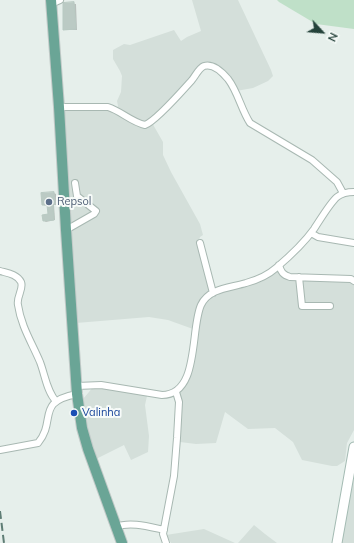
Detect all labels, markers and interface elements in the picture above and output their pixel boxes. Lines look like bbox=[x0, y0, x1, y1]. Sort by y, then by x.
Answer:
north arrow bbox=[302, 12, 342, 52]
text: N bbox=[325, 30, 341, 44]
place label: Repsol bbox=[57, 195, 91, 209]
marker: Repsol bbox=[44, 197, 54, 207]
place label: Valinha bbox=[82, 406, 120, 420]
marker: Valinha bbox=[69, 408, 79, 418]

